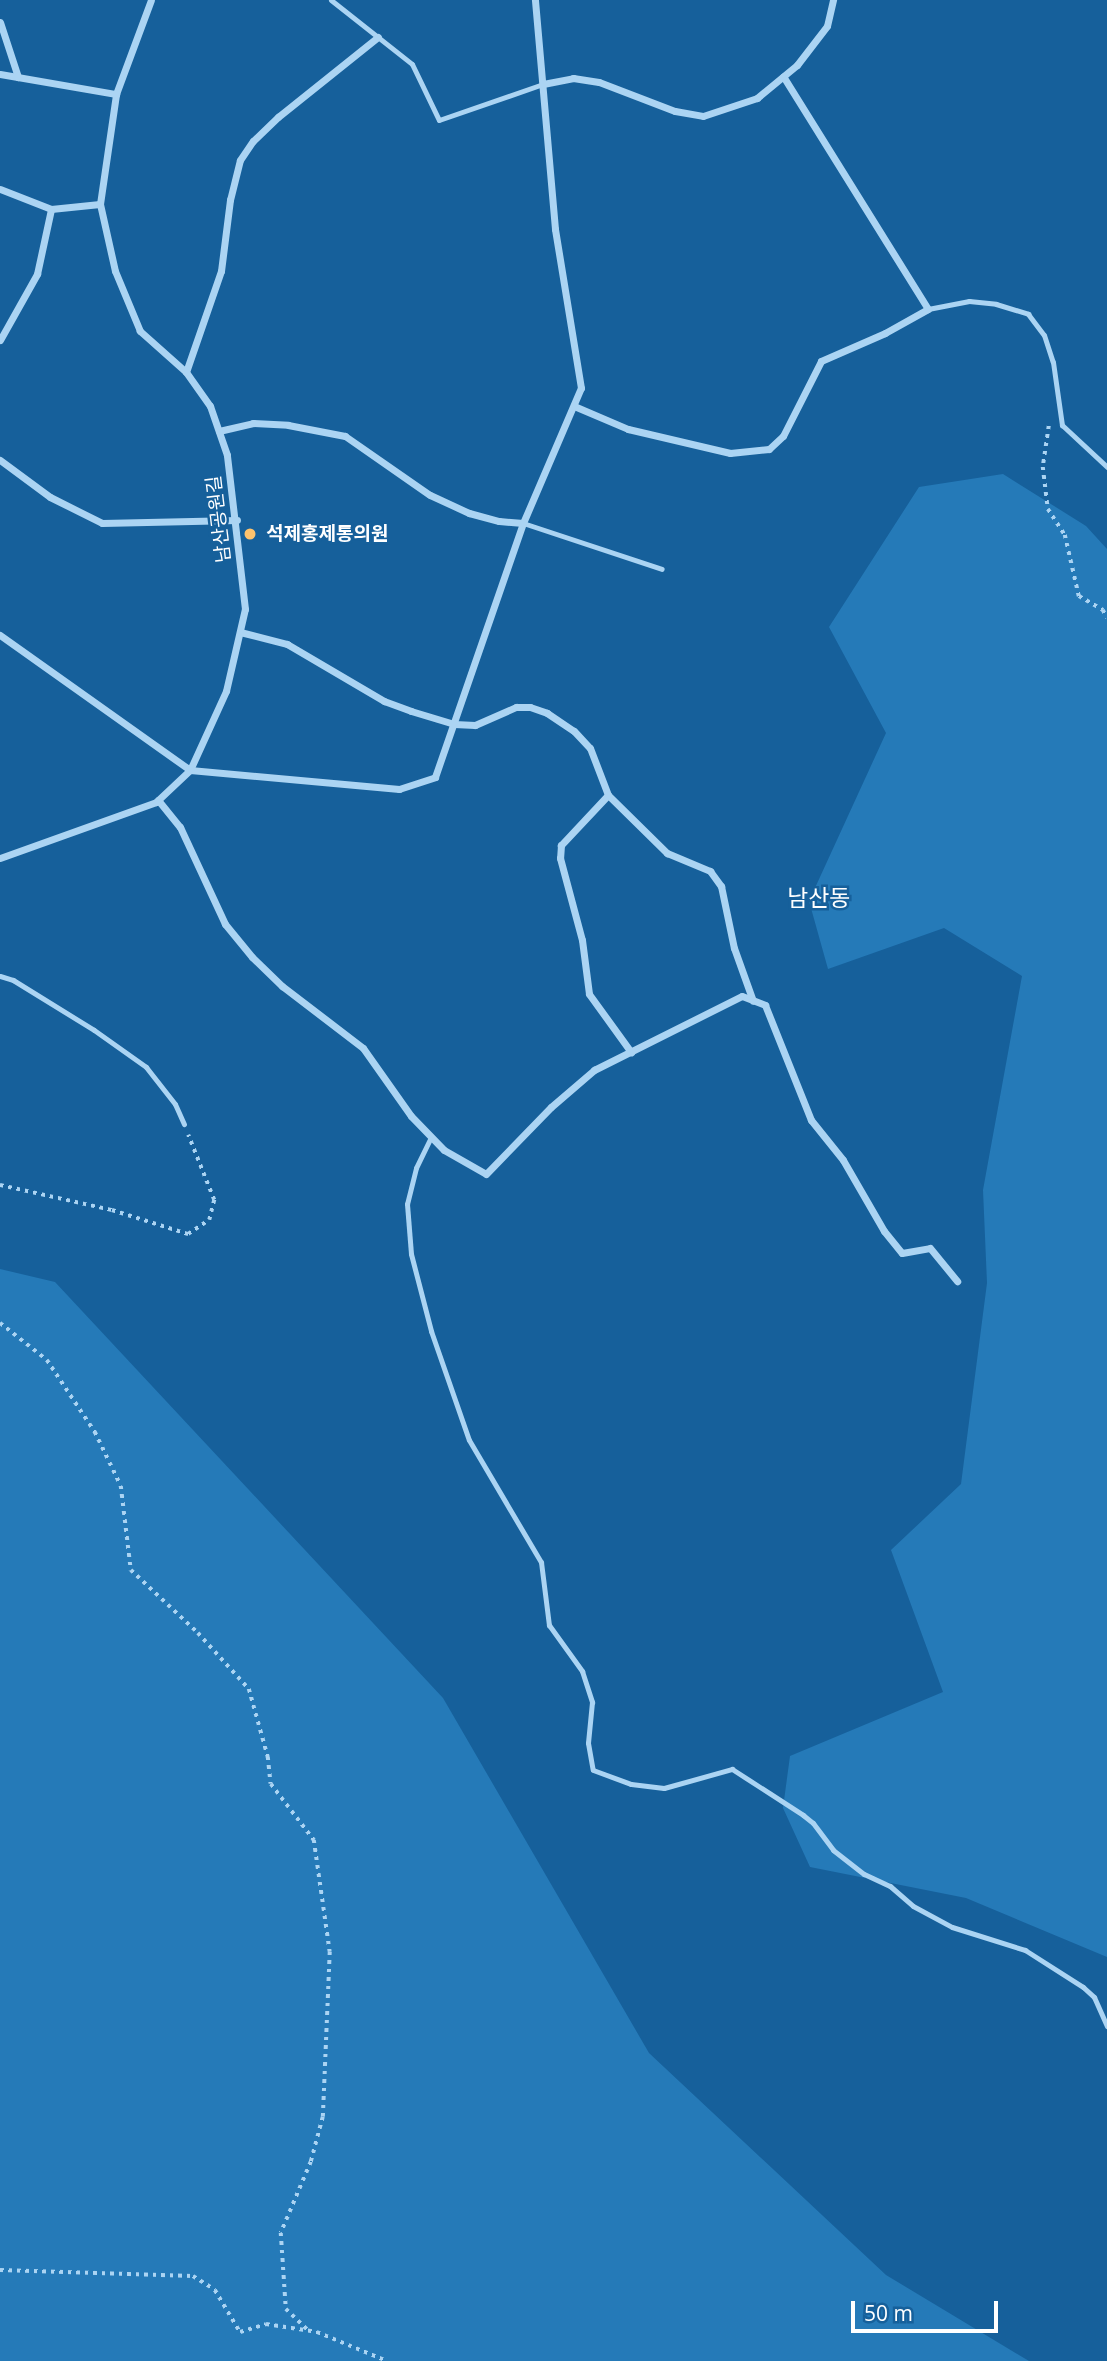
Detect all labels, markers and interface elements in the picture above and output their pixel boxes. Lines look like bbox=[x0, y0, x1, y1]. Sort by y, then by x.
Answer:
street label: 남산공원길 bbox=[202, 474, 236, 564]
place label: 석제홍제통의원 bbox=[266, 523, 388, 545]
marker: 석제홍제통의원 bbox=[240, 524, 260, 544]
district label: 남산동 bbox=[787, 883, 851, 911]
scale bar bbox=[855, 2288, 1002, 2332]
text: 50 m bbox=[864, 2299, 913, 2327]

